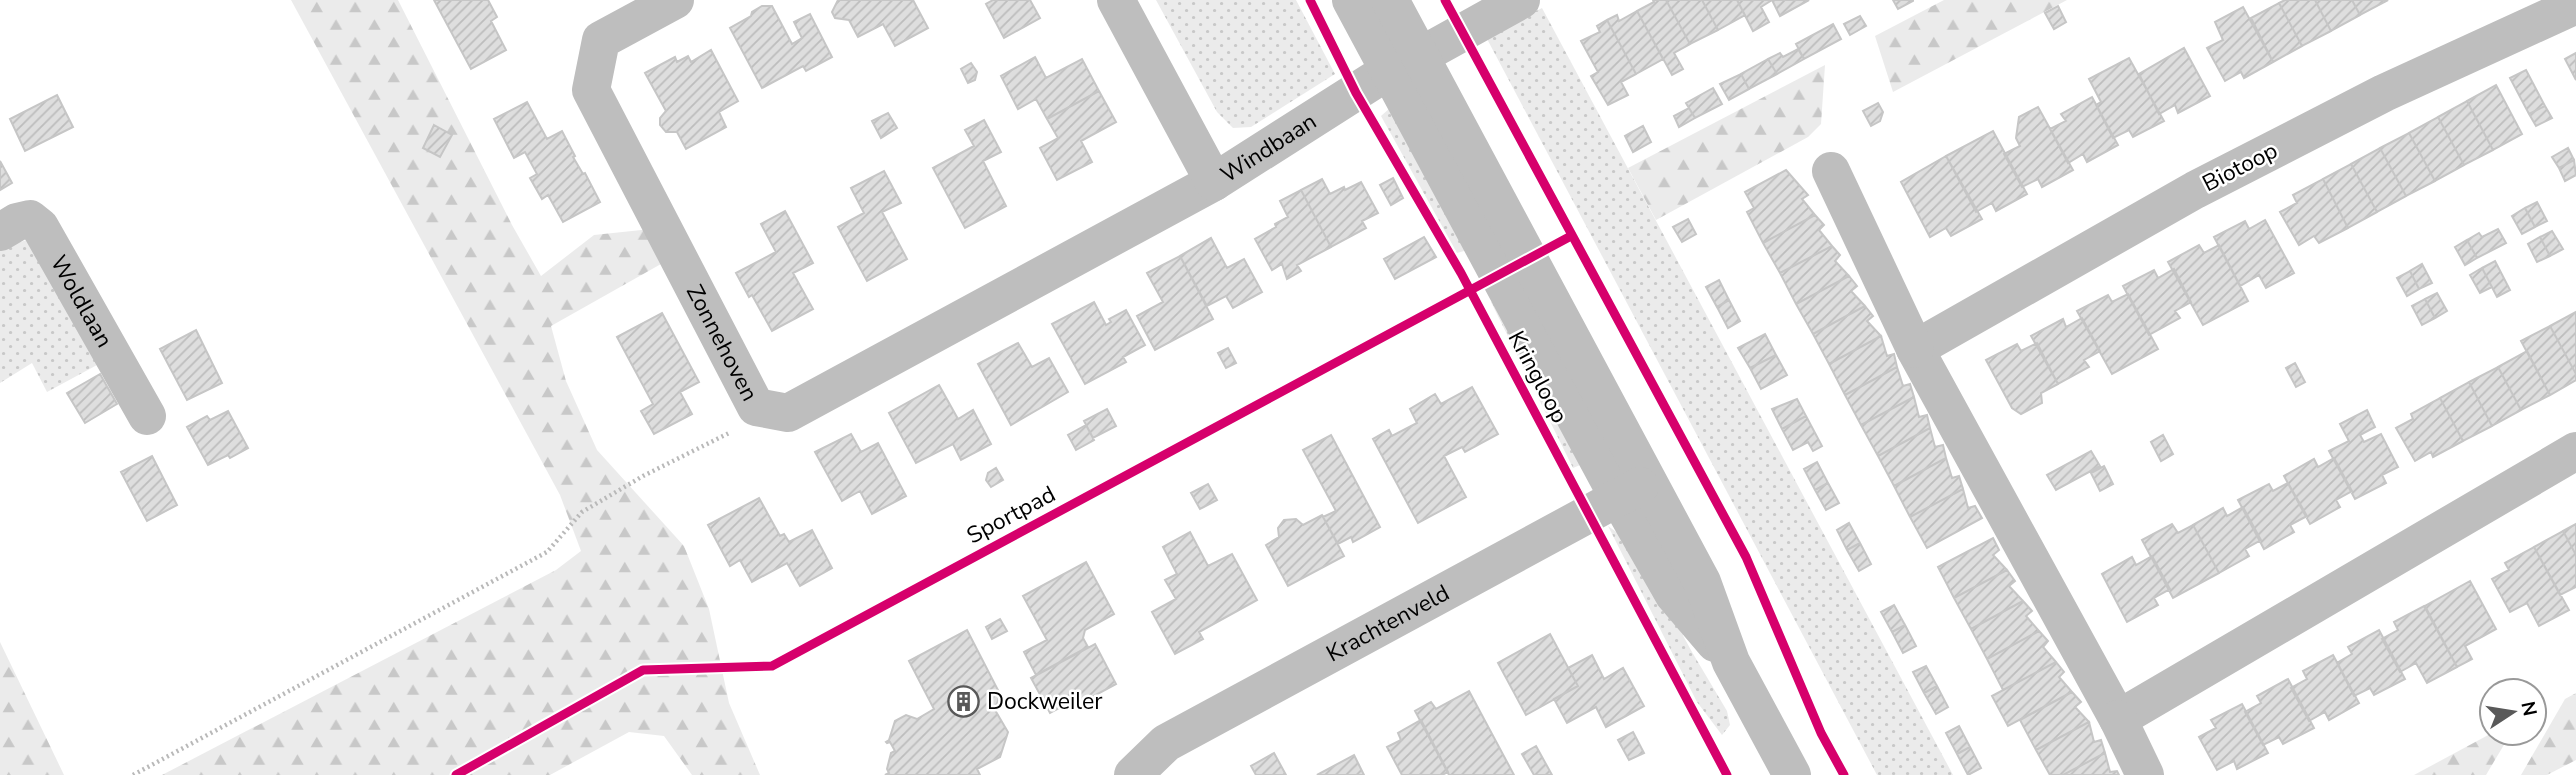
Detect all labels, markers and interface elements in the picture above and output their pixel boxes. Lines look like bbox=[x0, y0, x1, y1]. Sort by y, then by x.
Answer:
street label: Windbaan bbox=[1214, 105, 1322, 190]
street label: Biotoop bbox=[2197, 135, 2283, 199]
street label: Woldlaan bbox=[44, 249, 120, 353]
street label: Zonnehoven bbox=[679, 279, 766, 406]
street label: Kringloop bbox=[1501, 325, 1575, 429]
street label: Sportpad bbox=[961, 479, 1061, 551]
street label: Krachtenveld bbox=[1321, 577, 1455, 669]
north arrow bbox=[2478, 677, 2548, 747]
building icon: Dockweiler bbox=[947, 684, 981, 718]
place label: Dockweiler bbox=[987, 686, 1103, 717]
text: N bbox=[2514, 699, 2543, 718]

